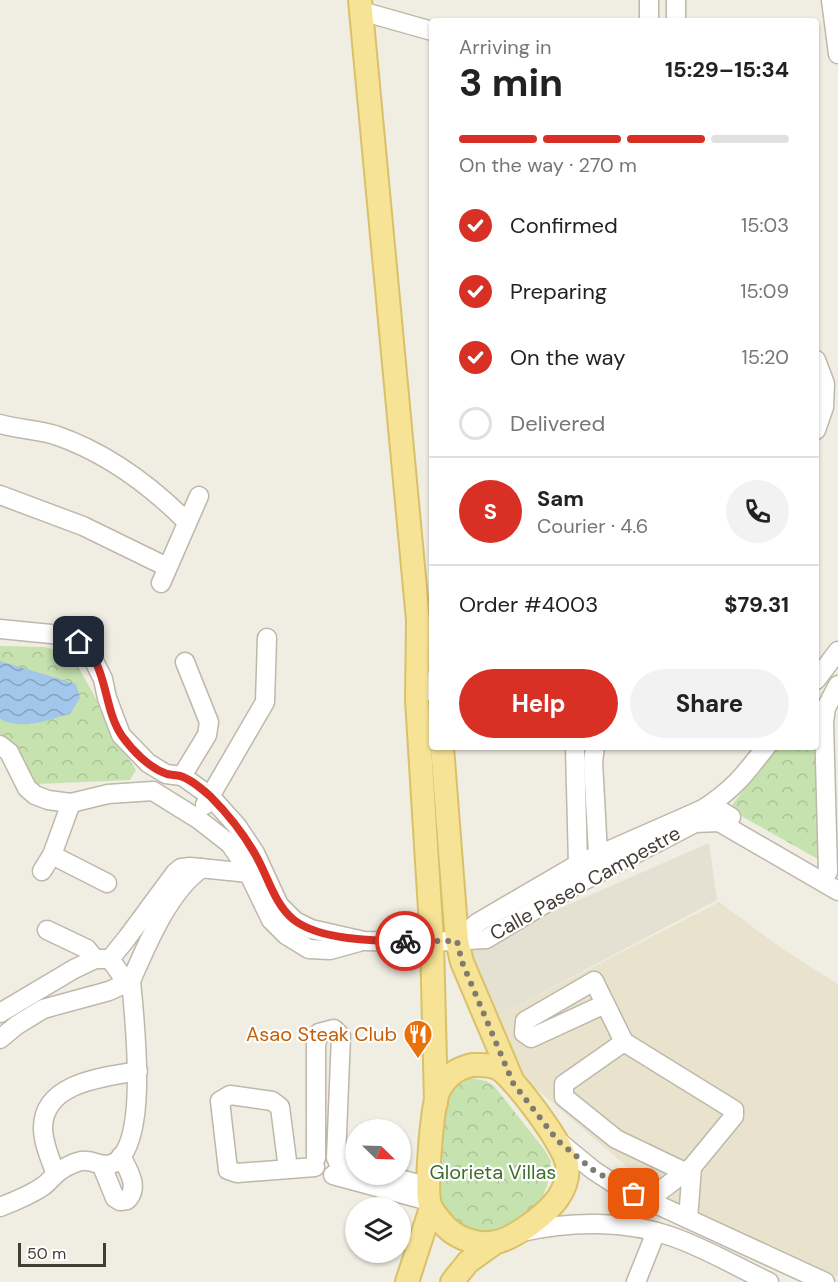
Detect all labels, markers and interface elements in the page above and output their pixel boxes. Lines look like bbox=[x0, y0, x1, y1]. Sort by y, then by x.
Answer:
text: Arriving in bbox=[459, 34, 551, 60]
text: 15:29–15:34 bbox=[665, 55, 789, 84]
text: 3 min bbox=[459, 57, 563, 108]
text: On the way · 270 m bbox=[459, 152, 637, 178]
icon: check bbox=[459, 209, 492, 242]
text: Confirmed bbox=[510, 211, 618, 240]
text: 15:03 bbox=[741, 212, 789, 238]
icon: check bbox=[459, 275, 492, 308]
text: Preparing bbox=[510, 277, 607, 306]
text: 15:09 bbox=[740, 278, 789, 304]
icon: check bbox=[459, 341, 492, 374]
text: On the way bbox=[510, 343, 625, 372]
text: 15:20 bbox=[742, 344, 789, 370]
text: Delivered bbox=[510, 409, 605, 438]
button: phone bbox=[726, 480, 789, 543]
text: Sam bbox=[537, 484, 584, 513]
text: S bbox=[484, 497, 497, 526]
text: Courier · 4.6 bbox=[537, 513, 648, 539]
text: Order #4003 bbox=[459, 590, 598, 619]
text: $79.31 bbox=[724, 590, 789, 619]
pin bbox=[53, 616, 104, 667]
icon: home bbox=[62, 625, 95, 658]
button: Help bbox=[459, 669, 618, 738]
button: Share bbox=[630, 669, 789, 738]
street label: Calle Paseo Campestre bbox=[485, 820, 685, 946]
courier bbox=[375, 911, 435, 971]
icon: bike bbox=[389, 925, 422, 958]
restaurant icon: Asao Steak Club bbox=[402, 1018, 434, 1060]
place label: Asao Steak Club bbox=[246, 1021, 397, 1047]
north arrow bbox=[345, 1119, 411, 1185]
map controls bbox=[345, 1119, 411, 1263]
park label: Glorieta Villas bbox=[430, 1159, 556, 1185]
pin bbox=[608, 1168, 659, 1219]
icon: bag bbox=[617, 1177, 650, 1210]
button: layers bbox=[345, 1197, 411, 1263]
scale bar bbox=[18, 1240, 106, 1268]
text: 50 m bbox=[27, 1243, 66, 1264]

